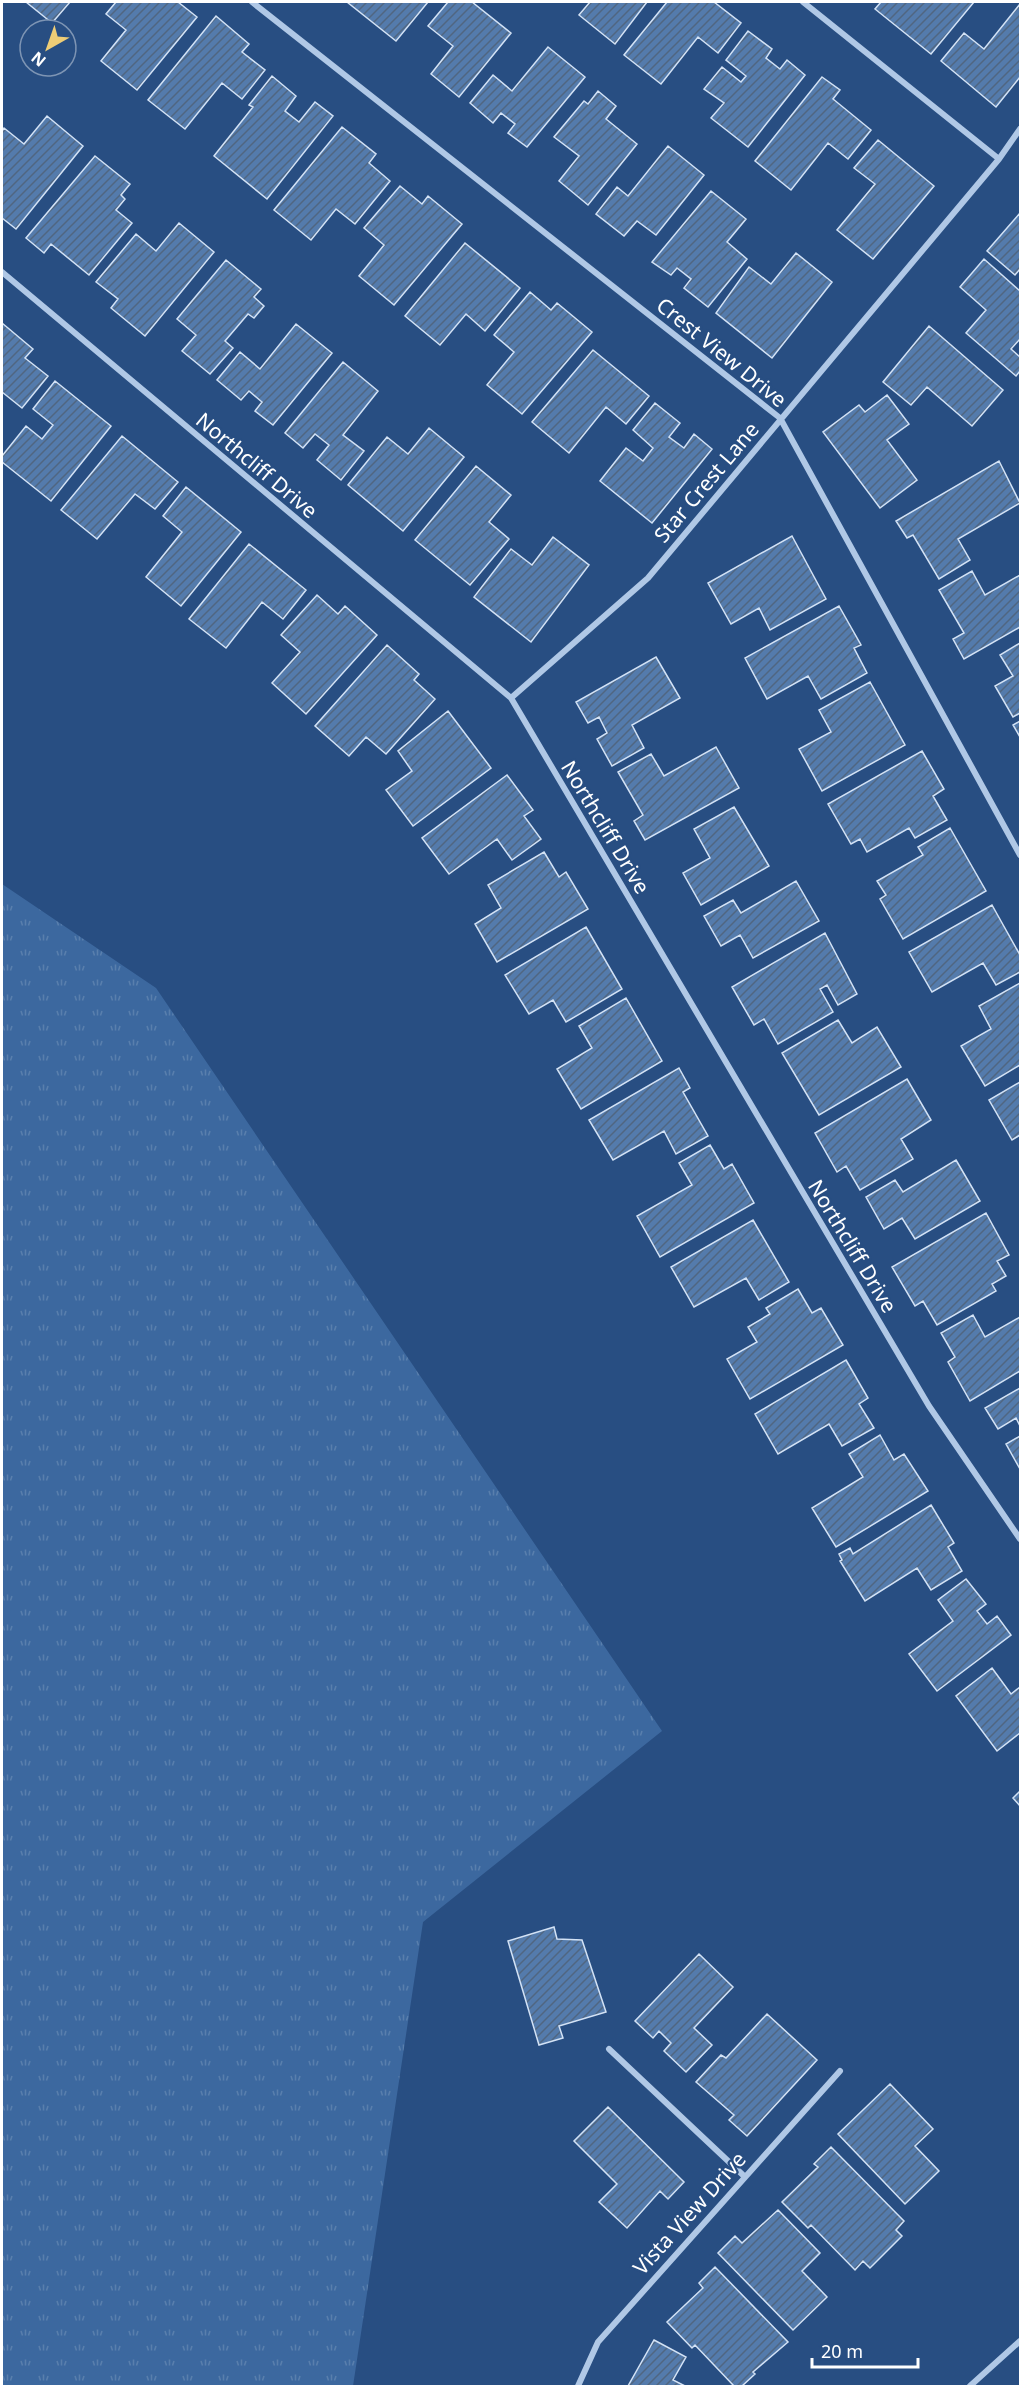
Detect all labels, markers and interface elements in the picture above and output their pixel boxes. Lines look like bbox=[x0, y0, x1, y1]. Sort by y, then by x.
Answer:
north arrow bbox=[18, 18, 78, 78]
text: N bbox=[26, 47, 50, 72]
street label: Crest View Drive bbox=[651, 291, 793, 413]
street label: Northcliff Drive bbox=[190, 406, 324, 524]
street label: Star Crest Lane bbox=[647, 416, 765, 548]
street label: Northcliff Drive bbox=[555, 755, 657, 899]
street label: Northcliff Drive bbox=[802, 1174, 904, 1318]
street label: Vista View Drive bbox=[626, 2146, 752, 2280]
scale bar bbox=[812, 2331, 918, 2369]
text: 20 m bbox=[821, 2339, 863, 2363]

